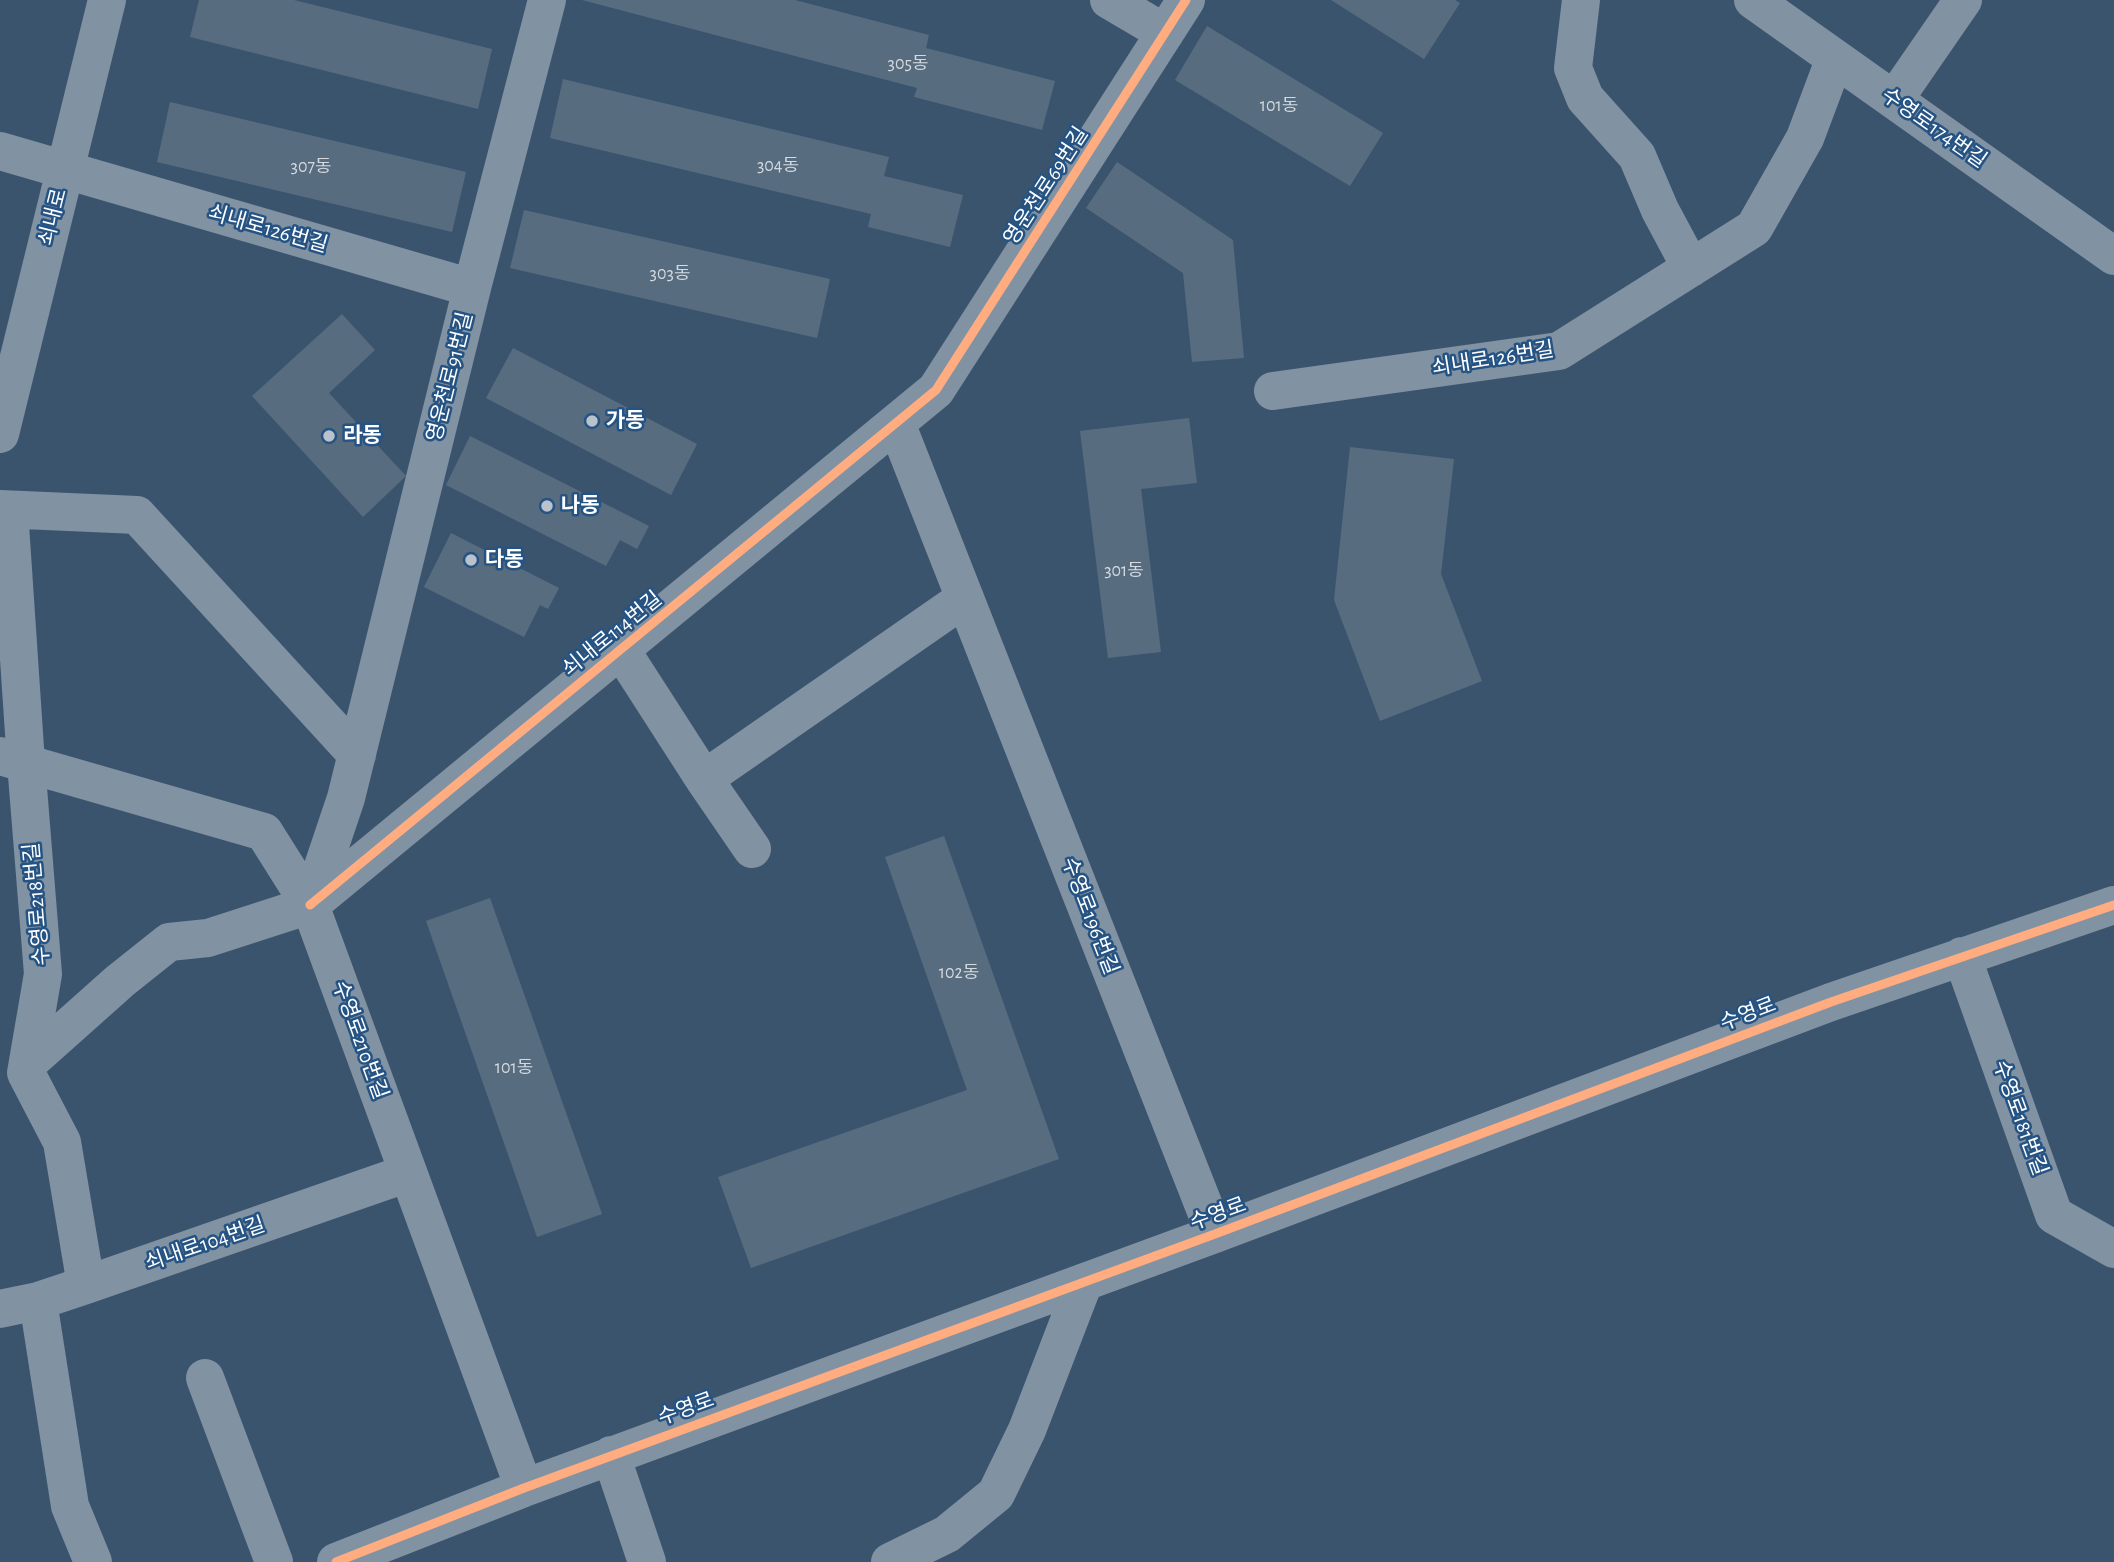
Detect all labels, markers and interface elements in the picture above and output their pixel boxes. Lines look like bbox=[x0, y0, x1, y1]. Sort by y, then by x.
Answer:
house number: 305동 bbox=[887, 53, 929, 75]
street label: 수영로174번길 bbox=[1877, 82, 1991, 174]
house number: 101동 bbox=[1260, 95, 1298, 117]
street label: 영운천로69번길 bbox=[998, 122, 1094, 250]
house number: 304동 bbox=[757, 155, 799, 177]
house number: 307동 bbox=[291, 156, 331, 178]
street label: 쇠내로 bbox=[34, 186, 72, 248]
street label: 쇠내로126번길 bbox=[205, 200, 331, 258]
house number: 303동 bbox=[650, 263, 690, 285]
street label: 영운천로91번길 bbox=[422, 309, 478, 445]
street label: 쇠내로126번길 bbox=[1430, 337, 1556, 381]
place label: 가동 bbox=[606, 408, 645, 434]
marker: 가동 bbox=[584, 413, 600, 429]
place label: 라동 bbox=[343, 423, 382, 449]
marker: 라동 bbox=[321, 428, 337, 444]
place label: 나동 bbox=[561, 493, 600, 519]
marker: 나동 bbox=[539, 498, 555, 514]
place label: 다동 bbox=[485, 547, 524, 573]
marker: 다동 bbox=[463, 552, 479, 568]
house number: 301동 bbox=[1104, 560, 1144, 582]
street label: 쇠내로114번길 bbox=[557, 586, 667, 682]
street label: 수영로218번길 bbox=[19, 841, 55, 967]
street label: 수영로196번길 bbox=[1056, 854, 1124, 978]
house number: 102동 bbox=[939, 962, 979, 984]
street label: 수영로210번길 bbox=[327, 977, 393, 1103]
street label: 수영로 bbox=[1716, 992, 1780, 1036]
house number: 101동 bbox=[495, 1057, 533, 1079]
street label: 수영로181번길 bbox=[1987, 1057, 2053, 1179]
street label: 수영로 bbox=[1186, 1192, 1250, 1236]
street label: 쇠내로104번길 bbox=[142, 1212, 268, 1276]
street label: 수영로 bbox=[654, 1387, 718, 1431]

